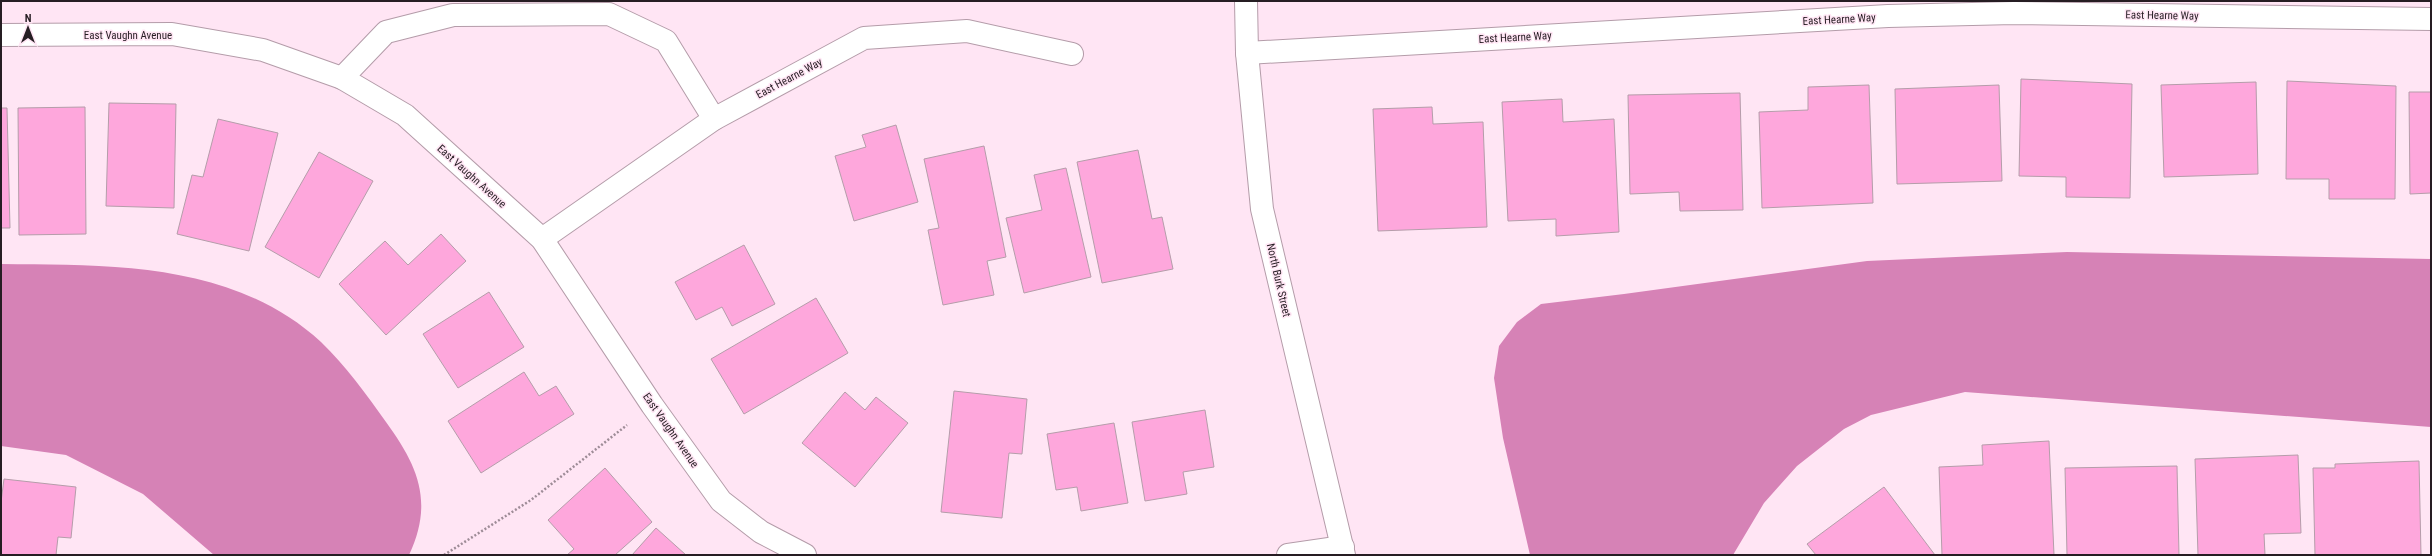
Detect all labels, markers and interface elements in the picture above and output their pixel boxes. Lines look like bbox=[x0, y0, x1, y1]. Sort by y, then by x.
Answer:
north arrow bbox=[8, 8, 48, 48]
street label: East Hearne Way bbox=[2125, 8, 2199, 23]
street label: East Hearne Way bbox=[1802, 11, 1876, 28]
text: N bbox=[25, 12, 32, 25]
street label: East Vaughn Avenue bbox=[84, 29, 172, 42]
street label: East Hearne Way bbox=[1478, 29, 1552, 46]
street label: East Hearne Way bbox=[754, 55, 825, 101]
street label: East Vaughn Avenue bbox=[435, 142, 509, 211]
street label: North Burk Street bbox=[1264, 242, 1293, 318]
street label: East Vaughn Avenue bbox=[640, 390, 701, 470]

